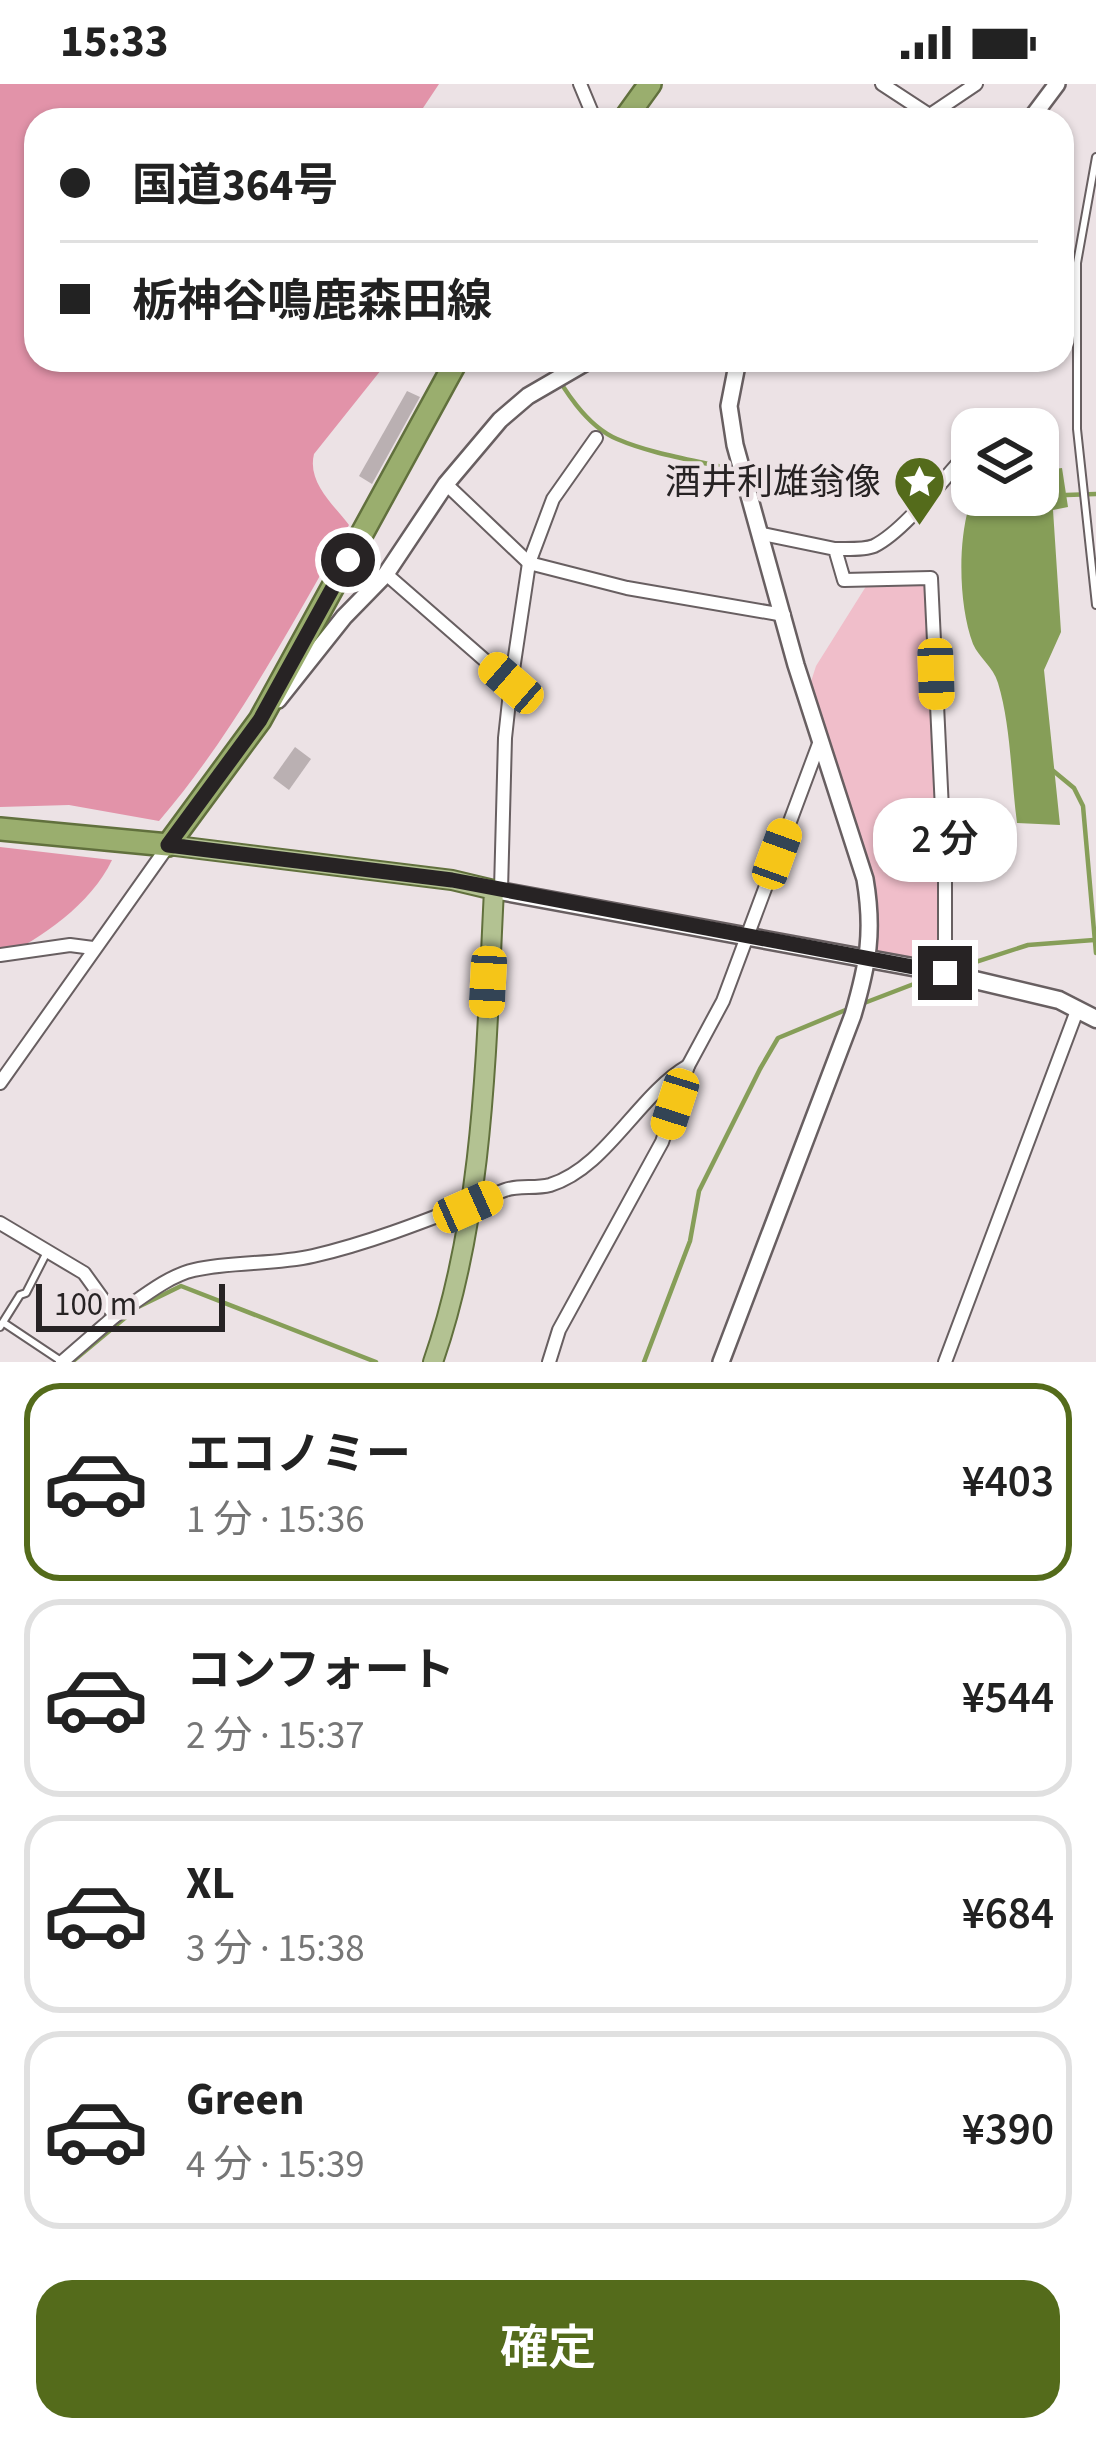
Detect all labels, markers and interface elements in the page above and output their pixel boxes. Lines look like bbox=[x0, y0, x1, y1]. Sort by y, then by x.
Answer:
text: 15:33 bbox=[60, 10, 169, 74]
text: 国道364号 bbox=[132, 154, 338, 218]
text: 栃神谷鳴鹿森田線 bbox=[132, 270, 492, 334]
map controls bbox=[951, 408, 1059, 516]
button: layers bbox=[951, 408, 1059, 516]
place icon: 酒井利雄翁像 bbox=[892, 453, 948, 527]
place label: 酒井利雄翁像 bbox=[665, 457, 881, 508]
route start bbox=[321, 533, 375, 587]
car bbox=[917, 637, 955, 711]
car bbox=[472, 646, 550, 720]
callout: 2 分 bbox=[873, 799, 1017, 883]
text: 2 分 bbox=[912, 812, 978, 868]
car bbox=[748, 814, 806, 894]
car bbox=[468, 945, 508, 1019]
route end bbox=[918, 946, 972, 1000]
car bbox=[647, 1064, 703, 1144]
car bbox=[428, 1176, 508, 1238]
scale bar bbox=[36, 1278, 225, 1331]
text: 100 m bbox=[54, 1281, 137, 1328]
text: エコノミー bbox=[186, 1423, 411, 1487]
icon: car bbox=[42, 1428, 150, 1536]
text: ¥403 bbox=[962, 1450, 1054, 1514]
text: 1 分 · 15:36 bbox=[186, 1492, 365, 1548]
text: コンフォート bbox=[186, 1639, 455, 1703]
icon: car bbox=[42, 1644, 150, 1752]
text: ¥544 bbox=[962, 1666, 1054, 1730]
text: 2 分 · 15:37 bbox=[186, 1708, 365, 1764]
text: XL bbox=[186, 1852, 235, 1916]
icon: car bbox=[42, 1860, 150, 1968]
text: ¥684 bbox=[962, 1882, 1054, 1946]
text: 3 分 · 15:38 bbox=[186, 1921, 365, 1977]
text: Green bbox=[186, 2068, 305, 2132]
icon: car bbox=[42, 2076, 150, 2184]
text: ¥390 bbox=[962, 2098, 1054, 2162]
text: 4 分 · 15:39 bbox=[186, 2137, 365, 2193]
button: 確定 bbox=[36, 2280, 1060, 2418]

